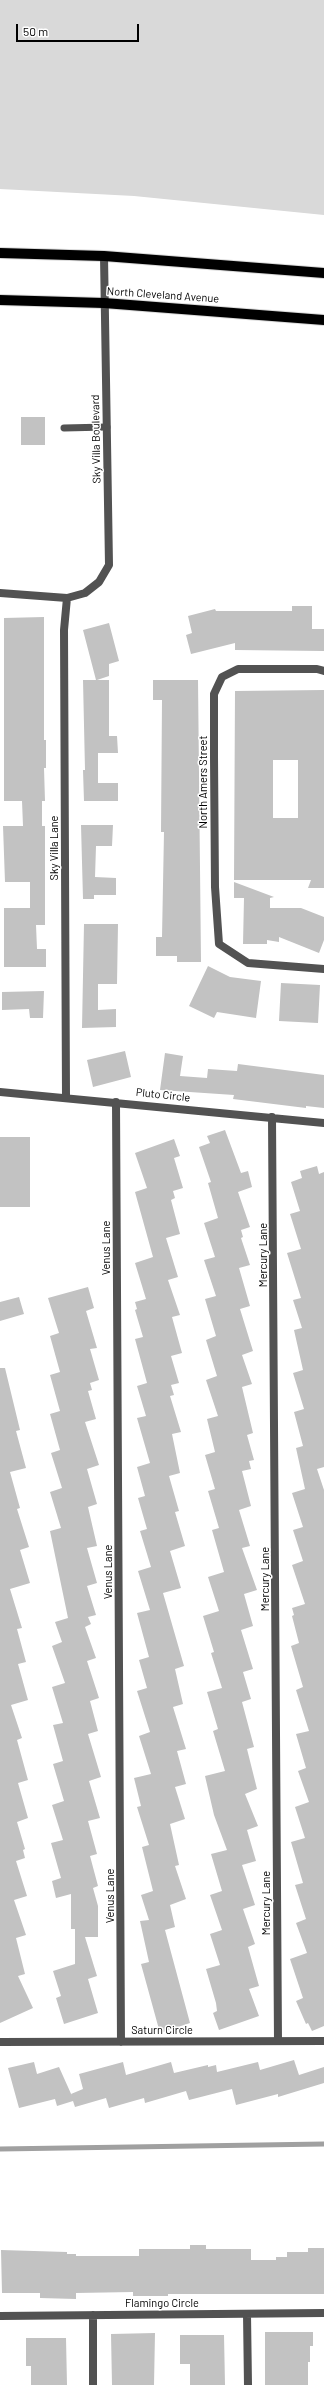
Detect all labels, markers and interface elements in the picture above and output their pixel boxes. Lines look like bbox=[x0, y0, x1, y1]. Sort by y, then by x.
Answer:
scale bar bbox=[18, 16, 141, 42]
text: 50 m bbox=[23, 24, 48, 38]
street label: North Cleveland Avenue bbox=[106, 284, 220, 306]
street label: Sky Villa Boulevard bbox=[89, 394, 103, 484]
street label: North Amers Street bbox=[196, 736, 210, 828]
street label: Sky Villa Lane bbox=[47, 816, 61, 880]
street label: Pluto Circle bbox=[135, 1086, 191, 1104]
street label: Venus Lane bbox=[99, 1221, 113, 1275]
street label: Mercury Lane bbox=[256, 1223, 270, 1287]
street label: Venus Lane bbox=[101, 1545, 115, 1599]
street label: Mercury Lane bbox=[258, 1547, 272, 1611]
street label: Venus Lane bbox=[103, 1869, 117, 1923]
street label: Mercury Lane bbox=[259, 1871, 273, 1935]
street label: Saturn Circle bbox=[131, 2023, 193, 2037]
street label: Flamingo Circle bbox=[125, 2296, 199, 2310]

